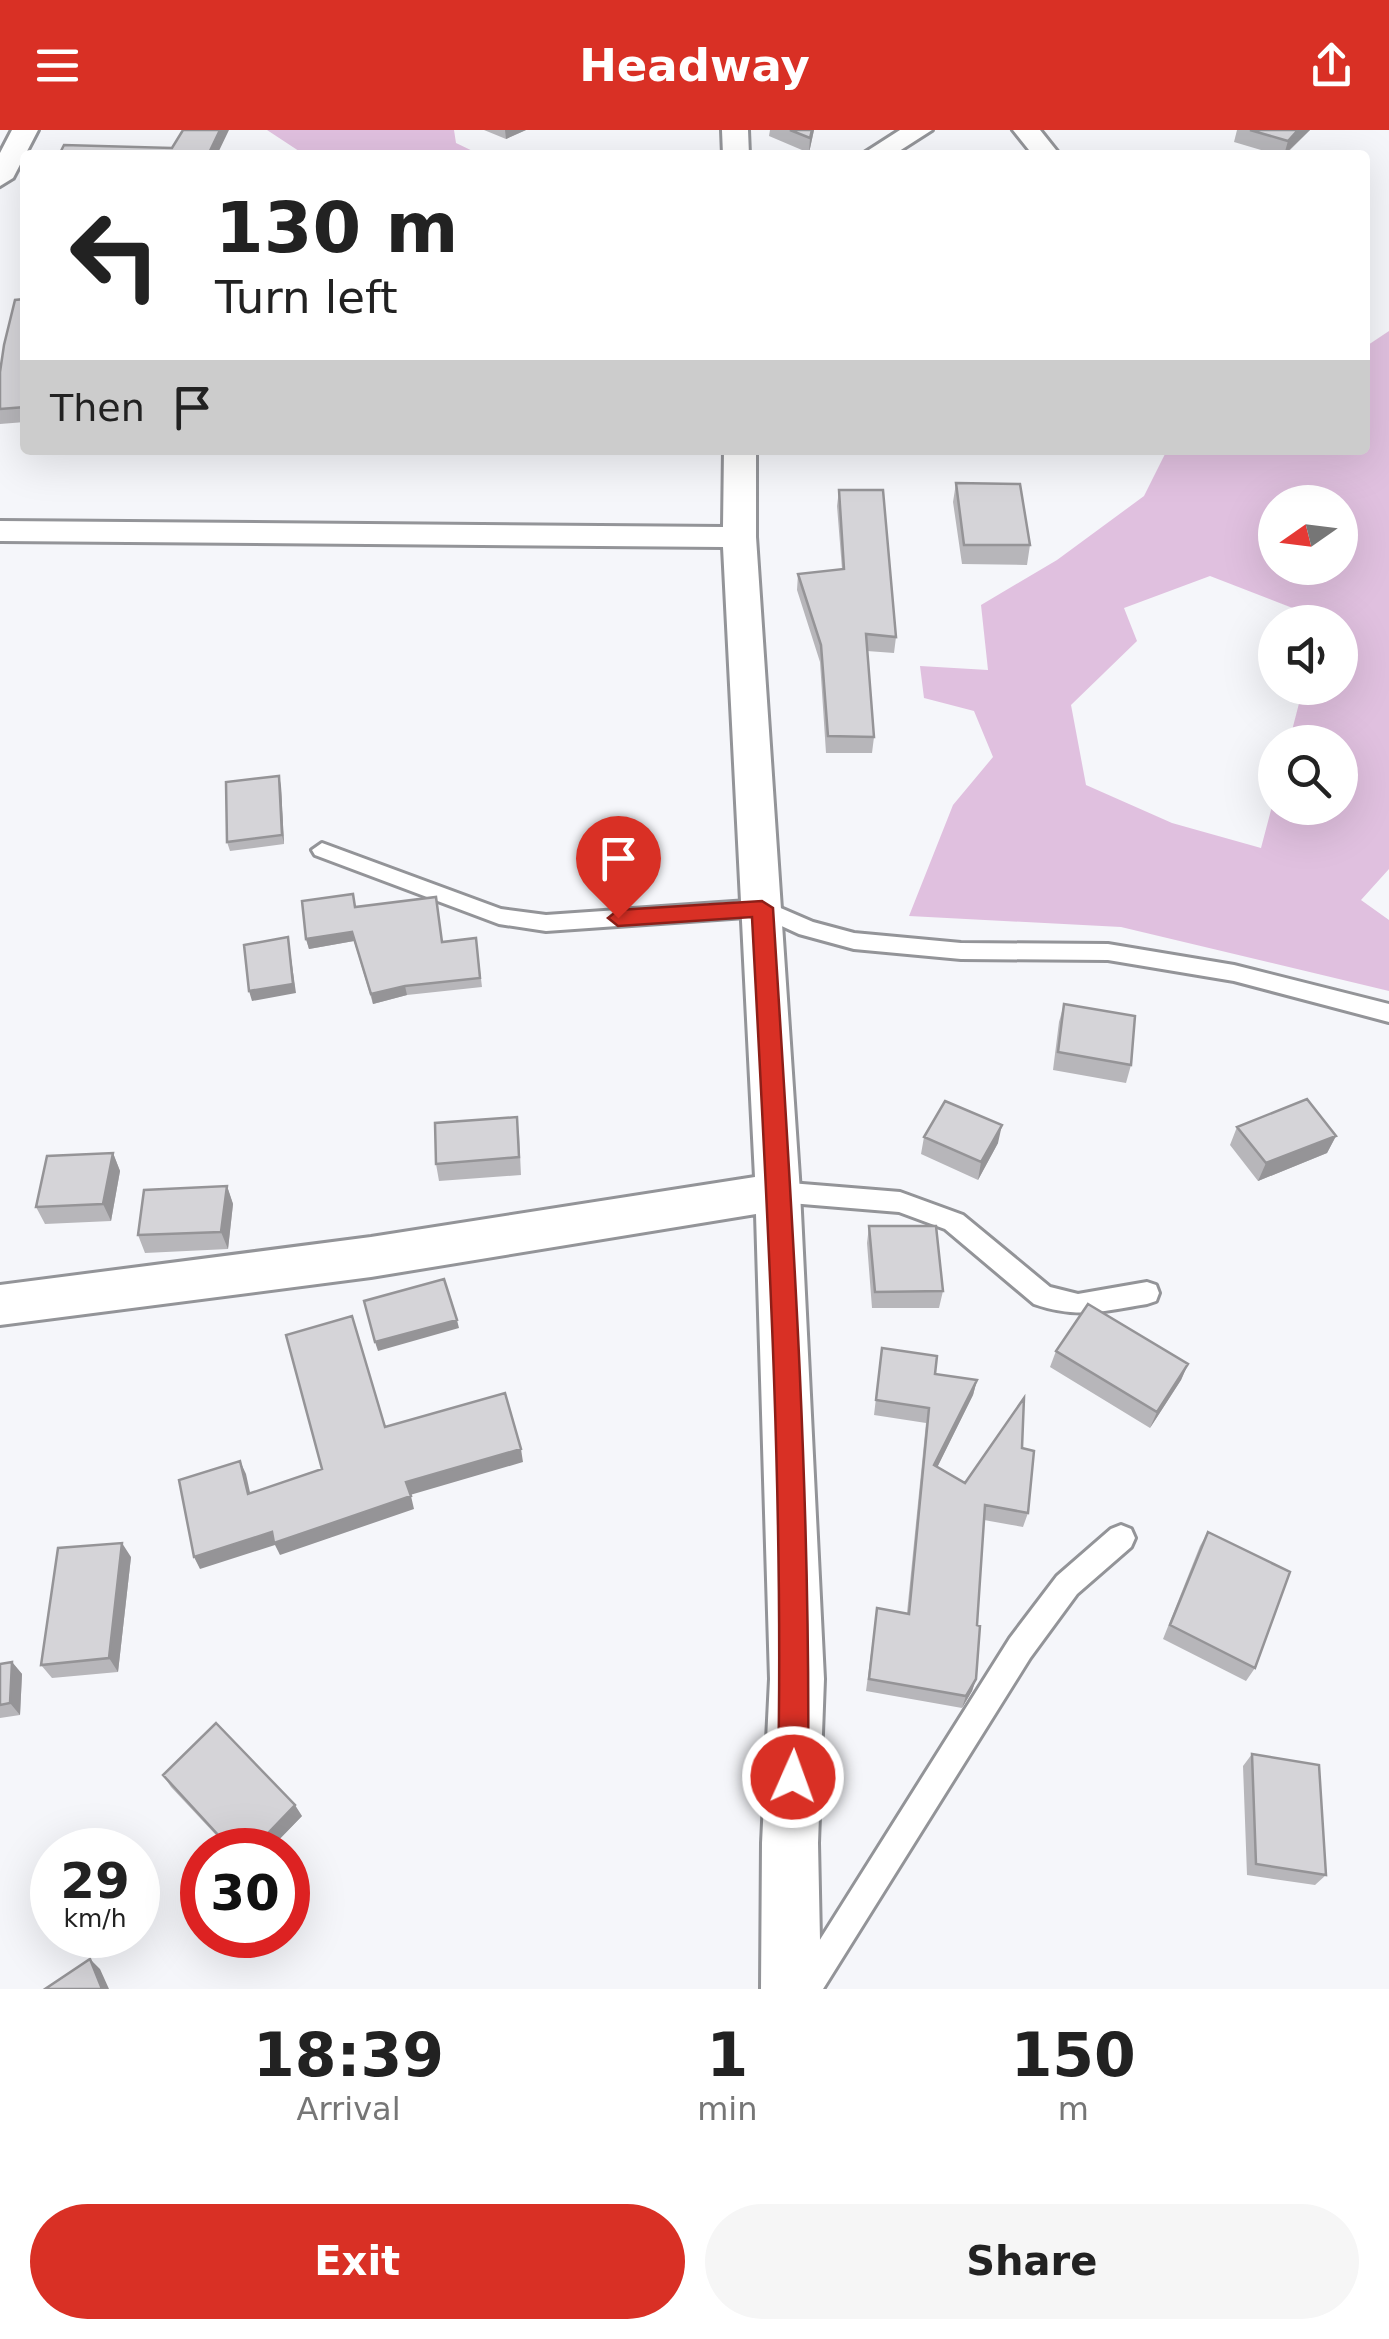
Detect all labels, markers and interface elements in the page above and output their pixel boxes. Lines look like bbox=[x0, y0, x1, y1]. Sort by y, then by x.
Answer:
icon: menu bbox=[30, 38, 85, 93]
icon: share bbox=[1304, 38, 1359, 93]
text: Headway bbox=[579, 39, 810, 92]
text: 130 m bbox=[215, 187, 458, 269]
icon: left bbox=[50, 190, 180, 320]
text: Turn left bbox=[215, 271, 398, 324]
icon: arrive bbox=[165, 380, 220, 435]
text: Then bbox=[50, 386, 145, 430]
north arrow bbox=[1258, 485, 1358, 585]
map controls bbox=[1258, 485, 1358, 825]
button: sound bbox=[1258, 605, 1358, 705]
button: search bbox=[1258, 725, 1358, 825]
pin bbox=[576, 816, 661, 919]
icon: arrive bbox=[591, 831, 646, 886]
position arrow bbox=[741, 1725, 845, 1829]
speed limit sign: 30 bbox=[180, 1828, 310, 1958]
text: 29 bbox=[60, 1852, 130, 1910]
text: km/h bbox=[63, 1904, 127, 1933]
text: 18:39 bbox=[253, 2020, 444, 2090]
text: 1 bbox=[706, 2020, 748, 2090]
text: 150 bbox=[1011, 2020, 1136, 2090]
text: Arrival bbox=[297, 2090, 401, 2128]
text: min bbox=[697, 2090, 758, 2128]
text: m bbox=[1058, 2090, 1089, 2128]
button: Exit bbox=[30, 2204, 685, 2319]
button: Share bbox=[705, 2204, 1359, 2319]

